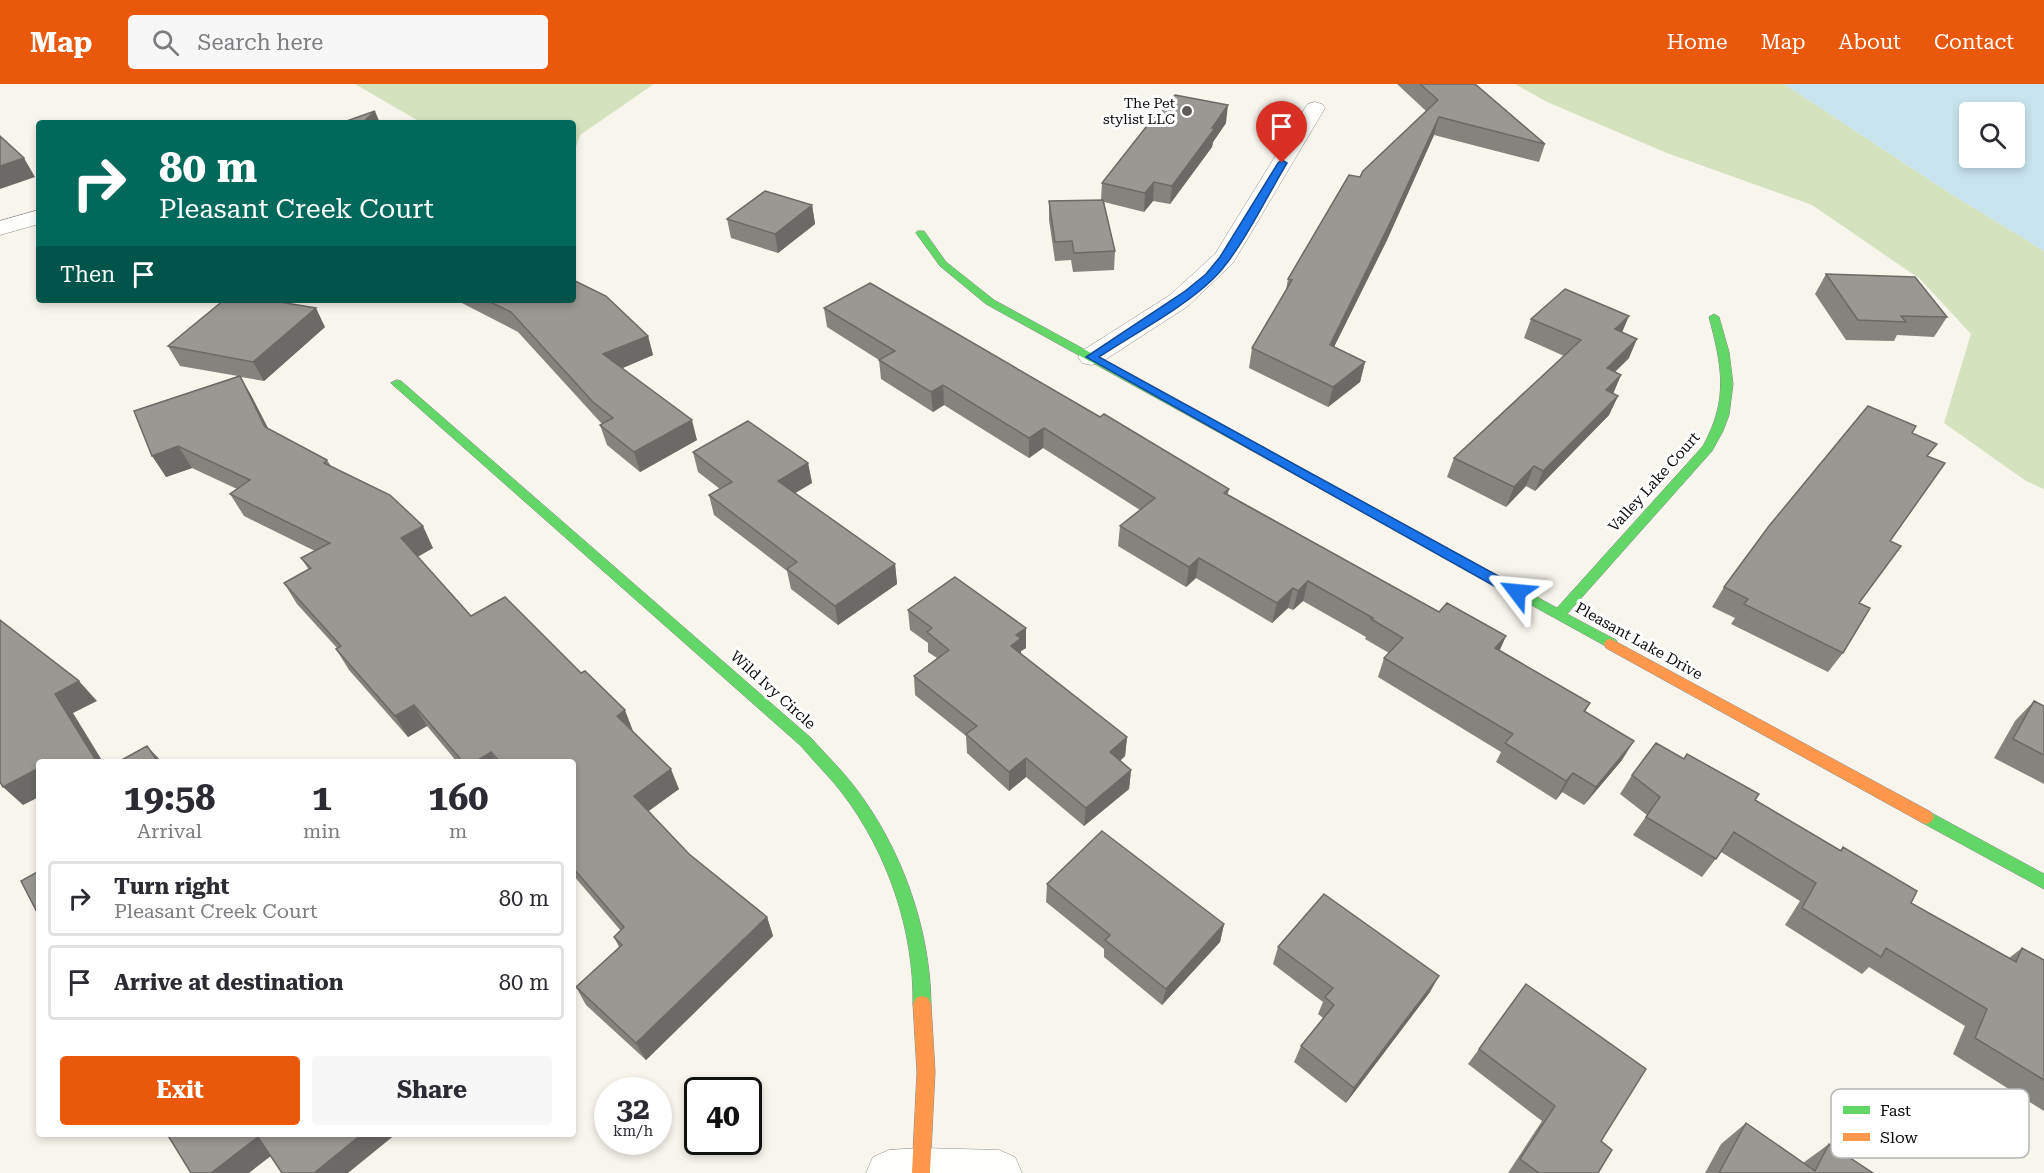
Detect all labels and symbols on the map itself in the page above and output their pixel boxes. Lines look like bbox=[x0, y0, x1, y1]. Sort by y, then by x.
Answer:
place label: The Pet stylist LLC bbox=[1103, 95, 1175, 127]
pin bbox=[1256, 101, 1307, 163]
marker: The Pet stylist LLC bbox=[1180, 104, 1194, 118]
street label: Valley Lake Court bbox=[1605, 428, 1704, 535]
position arrow bbox=[1485, 560, 1549, 624]
street label: Pleasant Lake Drive bbox=[1572, 599, 1706, 683]
street label: Wild Ivy Circle bbox=[727, 647, 819, 733]
speed limit sign: 40 bbox=[684, 1077, 762, 1155]
legend bbox=[1831, 1089, 2029, 1158]
text: Fast bbox=[1880, 1101, 1911, 1120]
text: Slow bbox=[1880, 1128, 1918, 1147]

